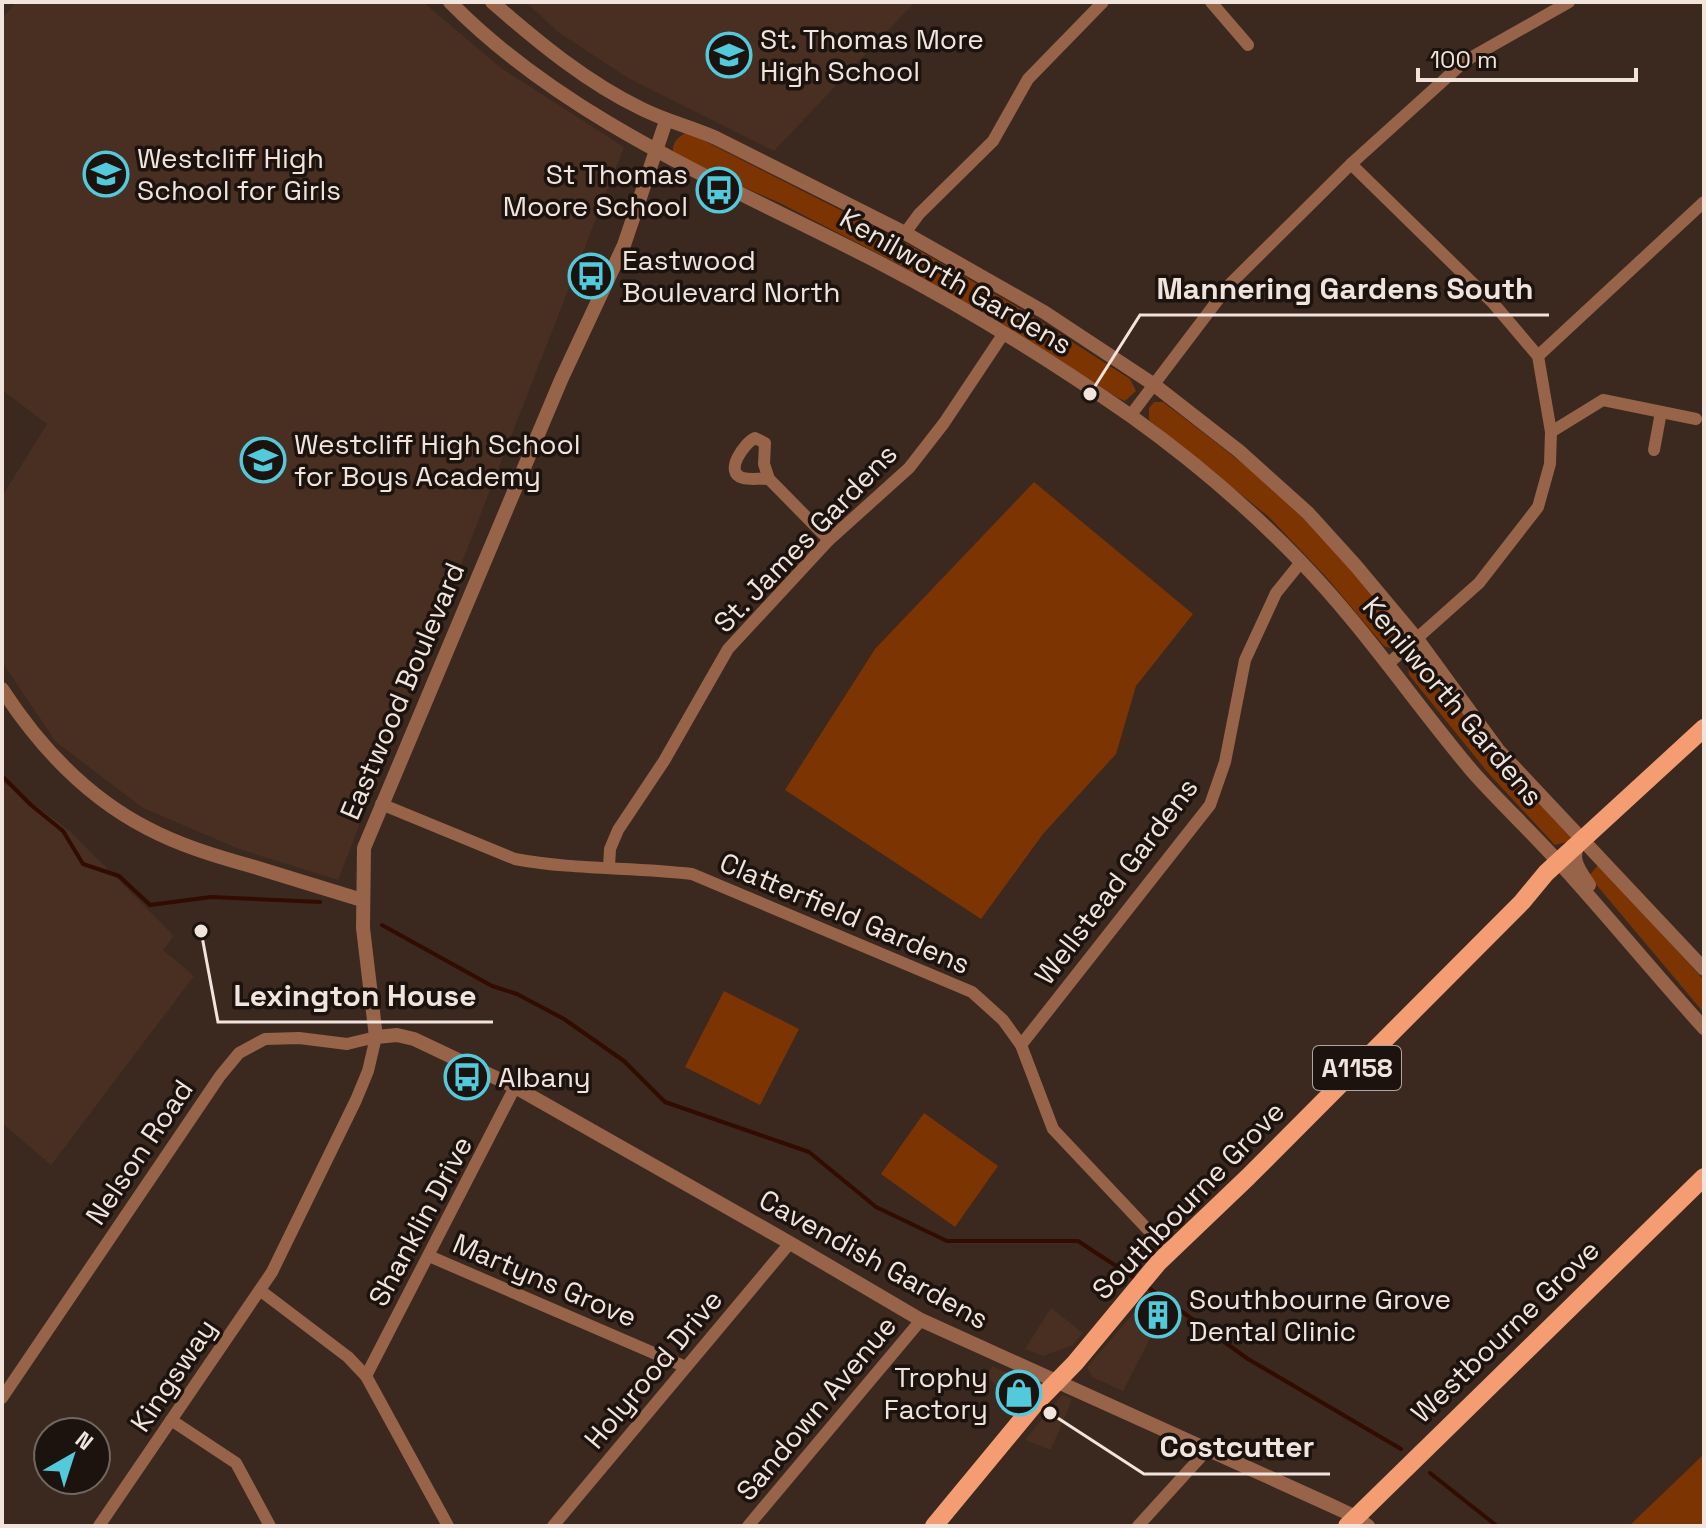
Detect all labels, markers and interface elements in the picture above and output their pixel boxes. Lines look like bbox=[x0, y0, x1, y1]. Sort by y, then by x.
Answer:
place label: St. Thomas More High School bbox=[760, 21, 984, 89]
school or university icon: St. Thomas More High School bbox=[705, 31, 753, 79]
scale bar bbox=[1418, 32, 1636, 82]
text: 100 m bbox=[1430, 44, 1498, 75]
place label: Westcliff High School for Girls bbox=[137, 140, 341, 208]
school or university icon: Westcliff High School for Girls bbox=[82, 150, 130, 198]
place label: St Thomas Moore School bbox=[503, 156, 688, 224]
bus stop icon: St Thomas Moore School bbox=[695, 166, 743, 214]
street label: Kenilworth Gardens bbox=[833, 200, 1079, 362]
place label: Eastwood Boulevard North bbox=[622, 242, 840, 310]
bus stop icon: Eastwood Boulevard North bbox=[567, 252, 615, 300]
callout: Mannering Gardens South bbox=[1140, 261, 1549, 315]
text: Mannering Gardens South bbox=[1156, 269, 1534, 308]
place label: Westcliff High School for Boys Academy bbox=[294, 426, 581, 494]
school or university icon: Westcliff High School for Boys Academy bbox=[239, 436, 287, 484]
street label: St. James Gardens bbox=[705, 436, 905, 640]
street label: Eastwood Boulevard bbox=[332, 557, 472, 825]
street label: Kenilworth Gardens bbox=[1355, 589, 1551, 813]
street label: Wellstead Gardens bbox=[1026, 770, 1206, 992]
street label: Clatterfield Gardens bbox=[714, 844, 976, 982]
callout: Lexington House bbox=[218, 968, 493, 1022]
text: Lexington House bbox=[233, 976, 477, 1015]
road number: A1158 bbox=[1313, 1046, 1401, 1090]
bus stop icon: Albany bbox=[443, 1053, 491, 1101]
place label: Albany bbox=[498, 1059, 591, 1095]
street label: Nelson Road bbox=[77, 1073, 201, 1231]
street label: Southbourne Grove bbox=[1084, 1093, 1292, 1307]
street label: Shanklin Drive bbox=[360, 1130, 480, 1312]
street label: Cavendish Gardens bbox=[753, 1181, 995, 1337]
street label: Martyns Grove bbox=[448, 1225, 642, 1335]
street label: Westbourne Grove bbox=[1403, 1232, 1607, 1430]
place label: Southbourne Grove Dental Clinic bbox=[1189, 1281, 1451, 1349]
street label: Holyrood Drive bbox=[576, 1282, 730, 1456]
building icon: Southbourne Grove Dental Clinic bbox=[1134, 1291, 1182, 1339]
street label: Sandown Avenue bbox=[728, 1308, 904, 1508]
street label: Kingsway bbox=[122, 1312, 224, 1438]
place label: Trophy Factory bbox=[884, 1359, 988, 1427]
shop icon: Trophy Factory bbox=[995, 1369, 1043, 1417]
north arrow bbox=[32, 1416, 112, 1496]
callout: Costcutter bbox=[1144, 1420, 1330, 1474]
text: N bbox=[70, 1425, 99, 1456]
text: Costcutter bbox=[1160, 1427, 1315, 1466]

